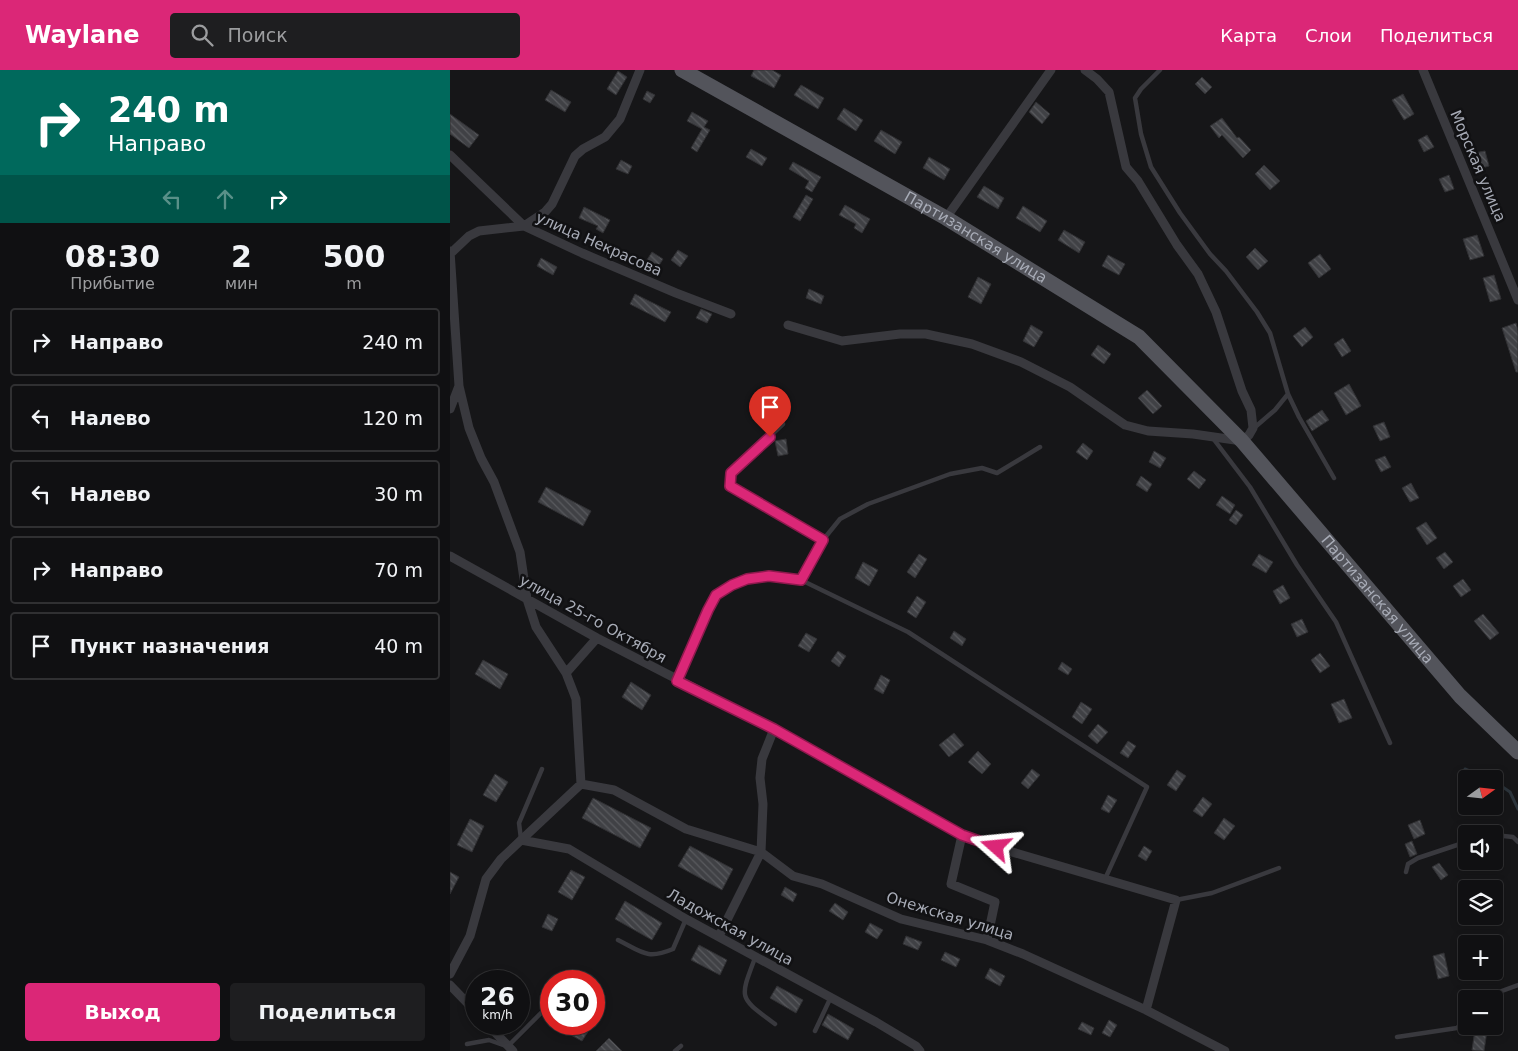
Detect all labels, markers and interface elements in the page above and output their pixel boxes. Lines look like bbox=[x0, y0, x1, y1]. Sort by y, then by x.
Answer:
search box bbox=[170, 13, 520, 58]
text: Waylane bbox=[25, 21, 140, 49]
icon: search bbox=[188, 21, 216, 49]
text: Поиск bbox=[228, 24, 288, 46]
text: Карта bbox=[1220, 25, 1277, 46]
text: Слои bbox=[1305, 25, 1352, 46]
text: Поделиться bbox=[1380, 25, 1493, 46]
icon: right bbox=[25, 90, 90, 155]
text: 240 m bbox=[108, 90, 230, 130]
street label: Морская улица bbox=[1446, 107, 1510, 225]
text: Направо bbox=[108, 131, 206, 156]
icon: left bbox=[158, 185, 186, 213]
icon: ahead bbox=[211, 185, 239, 213]
icon: right bbox=[264, 185, 292, 213]
street label: Партизанская улица bbox=[901, 187, 1050, 287]
street label: улица Некрасова bbox=[533, 208, 665, 280]
text: 08:30 bbox=[65, 239, 160, 274]
text: 2 bbox=[231, 239, 252, 274]
text: 500 bbox=[323, 239, 385, 274]
text: Прибытие bbox=[70, 274, 155, 293]
text: мин bbox=[225, 274, 258, 293]
text: m bbox=[346, 274, 362, 293]
icon: right bbox=[27, 328, 55, 356]
text: Направо bbox=[70, 331, 163, 353]
text: 240 m bbox=[362, 331, 423, 353]
pin bbox=[749, 386, 791, 437]
icon: arrive bbox=[756, 393, 784, 421]
icon: left bbox=[27, 404, 55, 432]
text: Налево bbox=[70, 407, 151, 429]
text: 120 m bbox=[362, 407, 423, 429]
icon: left bbox=[27, 480, 55, 508]
text: Налево bbox=[70, 483, 151, 505]
text: 30 m bbox=[374, 483, 423, 505]
street label: Партизанская улица bbox=[1317, 531, 1437, 667]
icon: right bbox=[27, 556, 55, 584]
text: Направо bbox=[70, 559, 163, 581]
text: 70 m bbox=[374, 559, 423, 581]
street label: улица 25-го Октября bbox=[516, 571, 670, 667]
icon: arrive bbox=[27, 632, 55, 660]
text: Пункт назначения bbox=[70, 635, 269, 657]
text: 40 m bbox=[374, 635, 423, 657]
north arrow bbox=[1458, 770, 1502, 815]
map controls bbox=[1458, 770, 1503, 1035]
position arrow bbox=[969, 820, 1021, 872]
button: sound bbox=[1458, 825, 1503, 870]
button: layers bbox=[1458, 880, 1503, 925]
street label: Ладожская улица bbox=[664, 885, 796, 969]
street label: Онежская улица bbox=[884, 888, 1016, 944]
button: + bbox=[1458, 935, 1503, 980]
speed limit sign: 30 bbox=[540, 970, 605, 1035]
text: 26 bbox=[480, 982, 515, 1011]
button: Выход bbox=[25, 983, 220, 1041]
button: Поделиться bbox=[230, 983, 425, 1041]
button: − bbox=[1458, 990, 1503, 1035]
text: km/h bbox=[482, 1008, 513, 1022]

